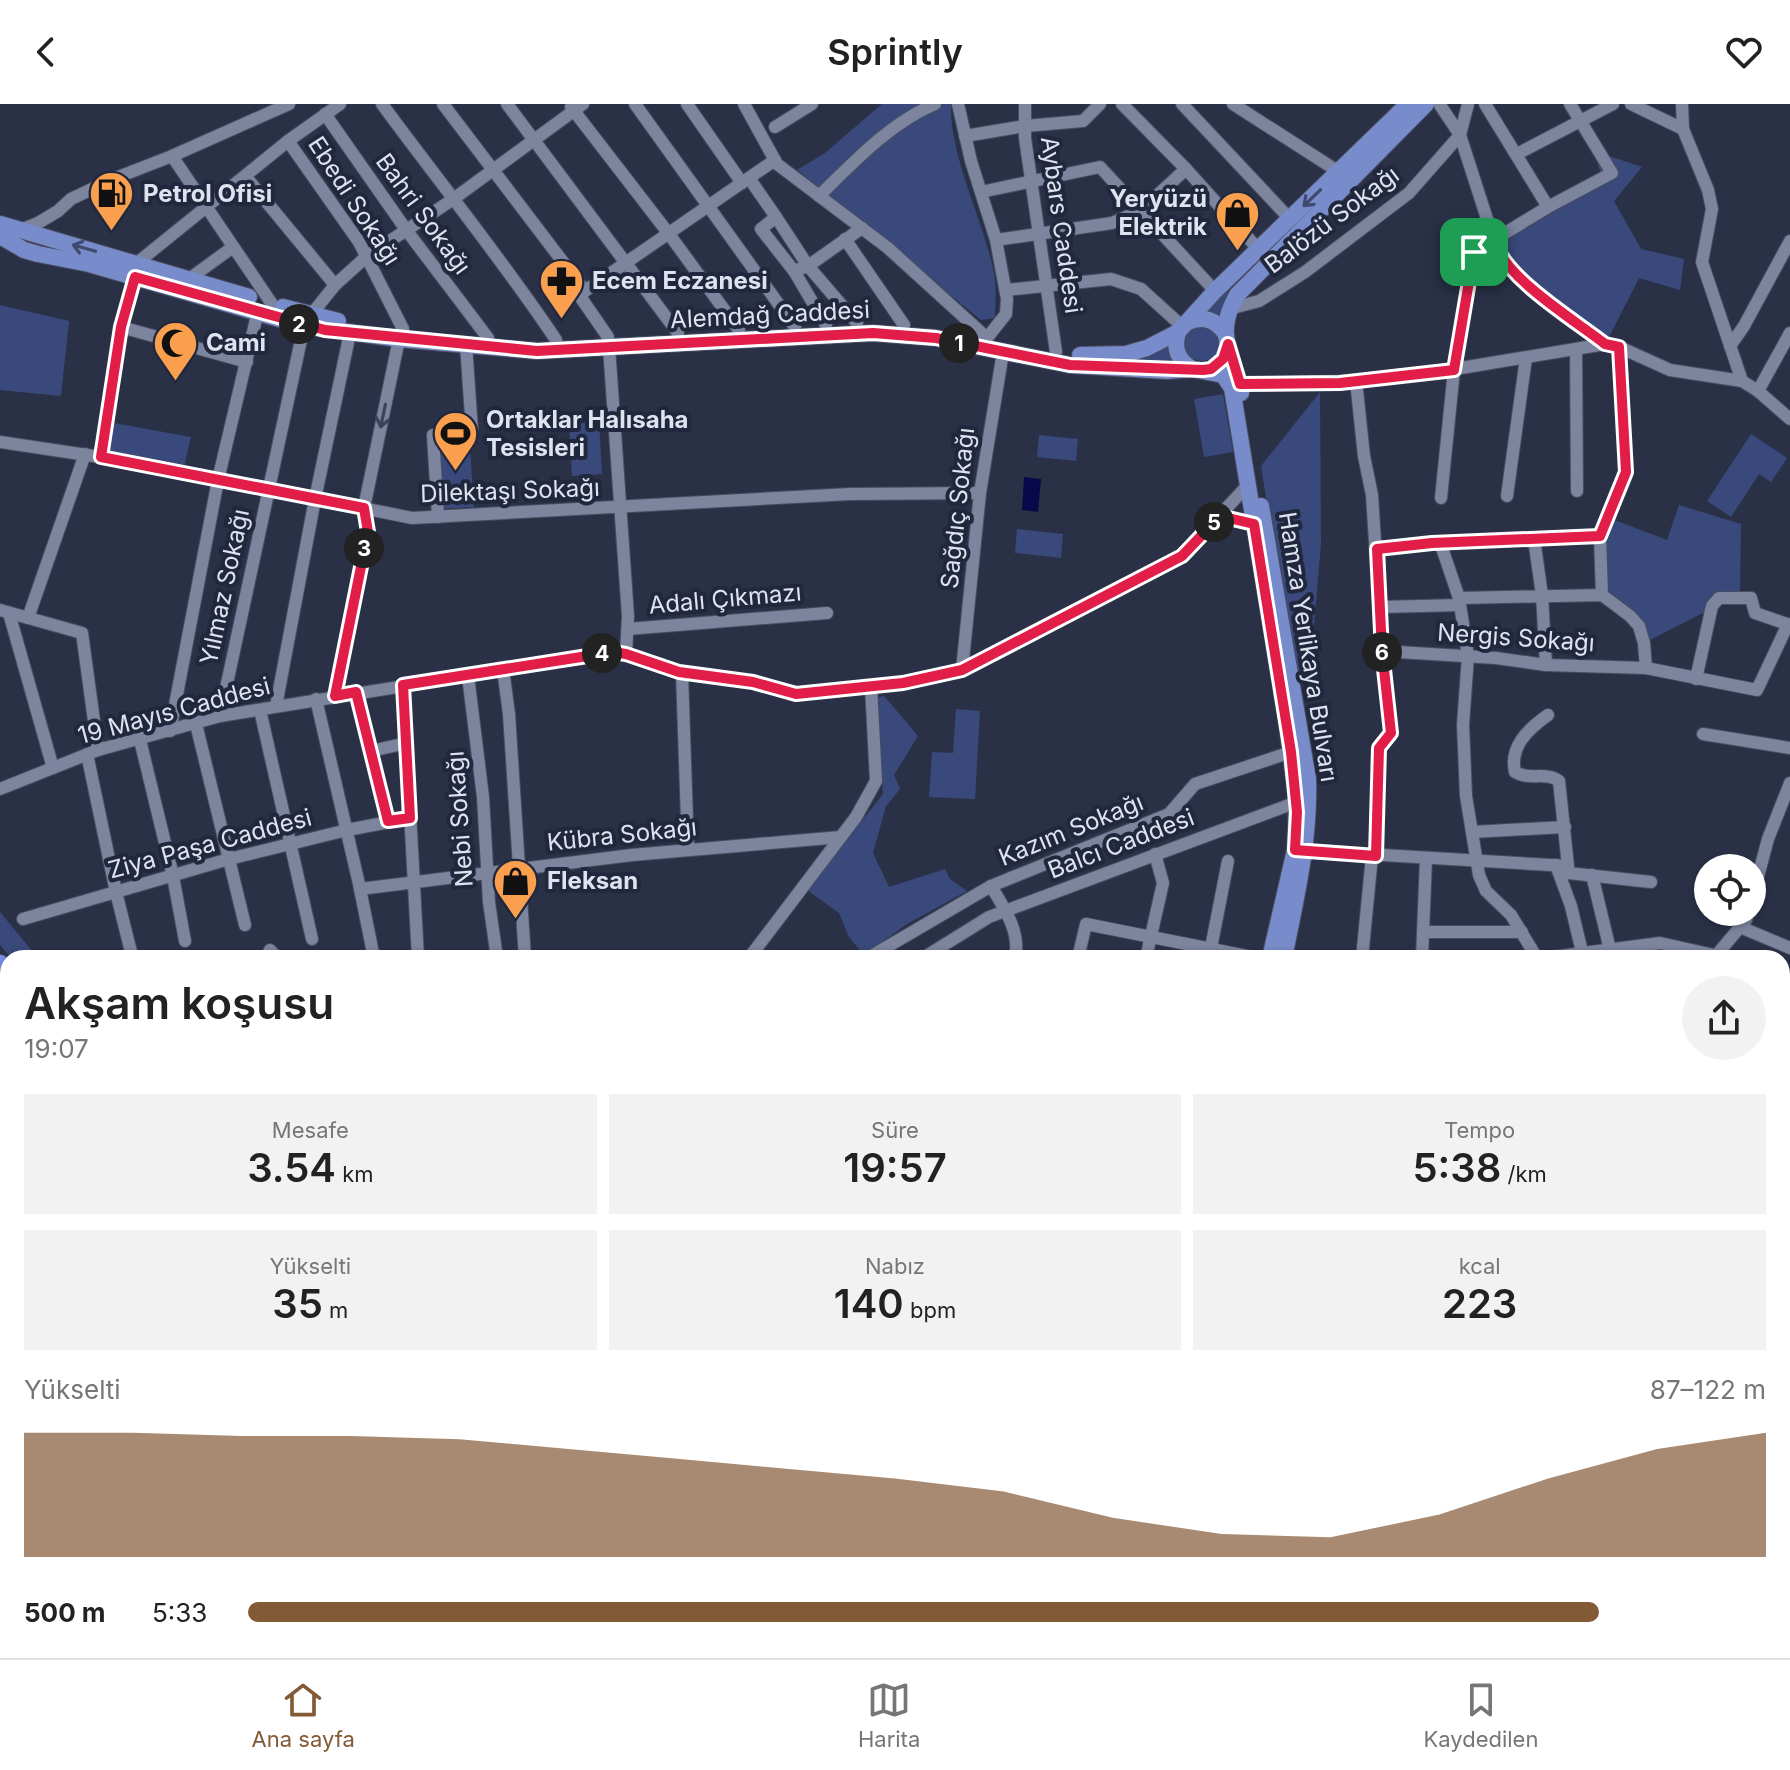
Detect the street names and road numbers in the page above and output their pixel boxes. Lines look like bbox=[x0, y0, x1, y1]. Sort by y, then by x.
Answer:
street label: Ebedi Sokağı bbox=[302, 131, 407, 270]
street label: Aybars Caddesi bbox=[1035, 135, 1088, 315]
street label: Bahri Sokağı bbox=[370, 148, 477, 280]
street label: Balözü Sokağı bbox=[1259, 160, 1404, 279]
street label: Alemdağ Caddesi bbox=[669, 295, 871, 334]
street label: Sağdıç Sokağı bbox=[935, 426, 980, 590]
street label: Dilektaşı Sokağı bbox=[420, 473, 600, 508]
street label: Yılmaz Sokağı bbox=[194, 506, 255, 668]
street label: Hamza Yerlikaya Bulvarı bbox=[1273, 510, 1344, 784]
street label: Adalı Çıkmazı bbox=[647, 577, 803, 620]
street label: Nergis Sokağı bbox=[1436, 618, 1596, 657]
street label: 19 Mayıs Caddesi bbox=[75, 671, 273, 750]
street label: Nebi Sokağı bbox=[440, 750, 479, 888]
street label: Kazım Sokağı bbox=[994, 787, 1147, 872]
street label: Ziya Paşa Caddesi bbox=[105, 802, 315, 885]
street label: Balcı Caddesi bbox=[1044, 802, 1198, 885]
street label: Kübra Sokağı bbox=[546, 812, 698, 857]

